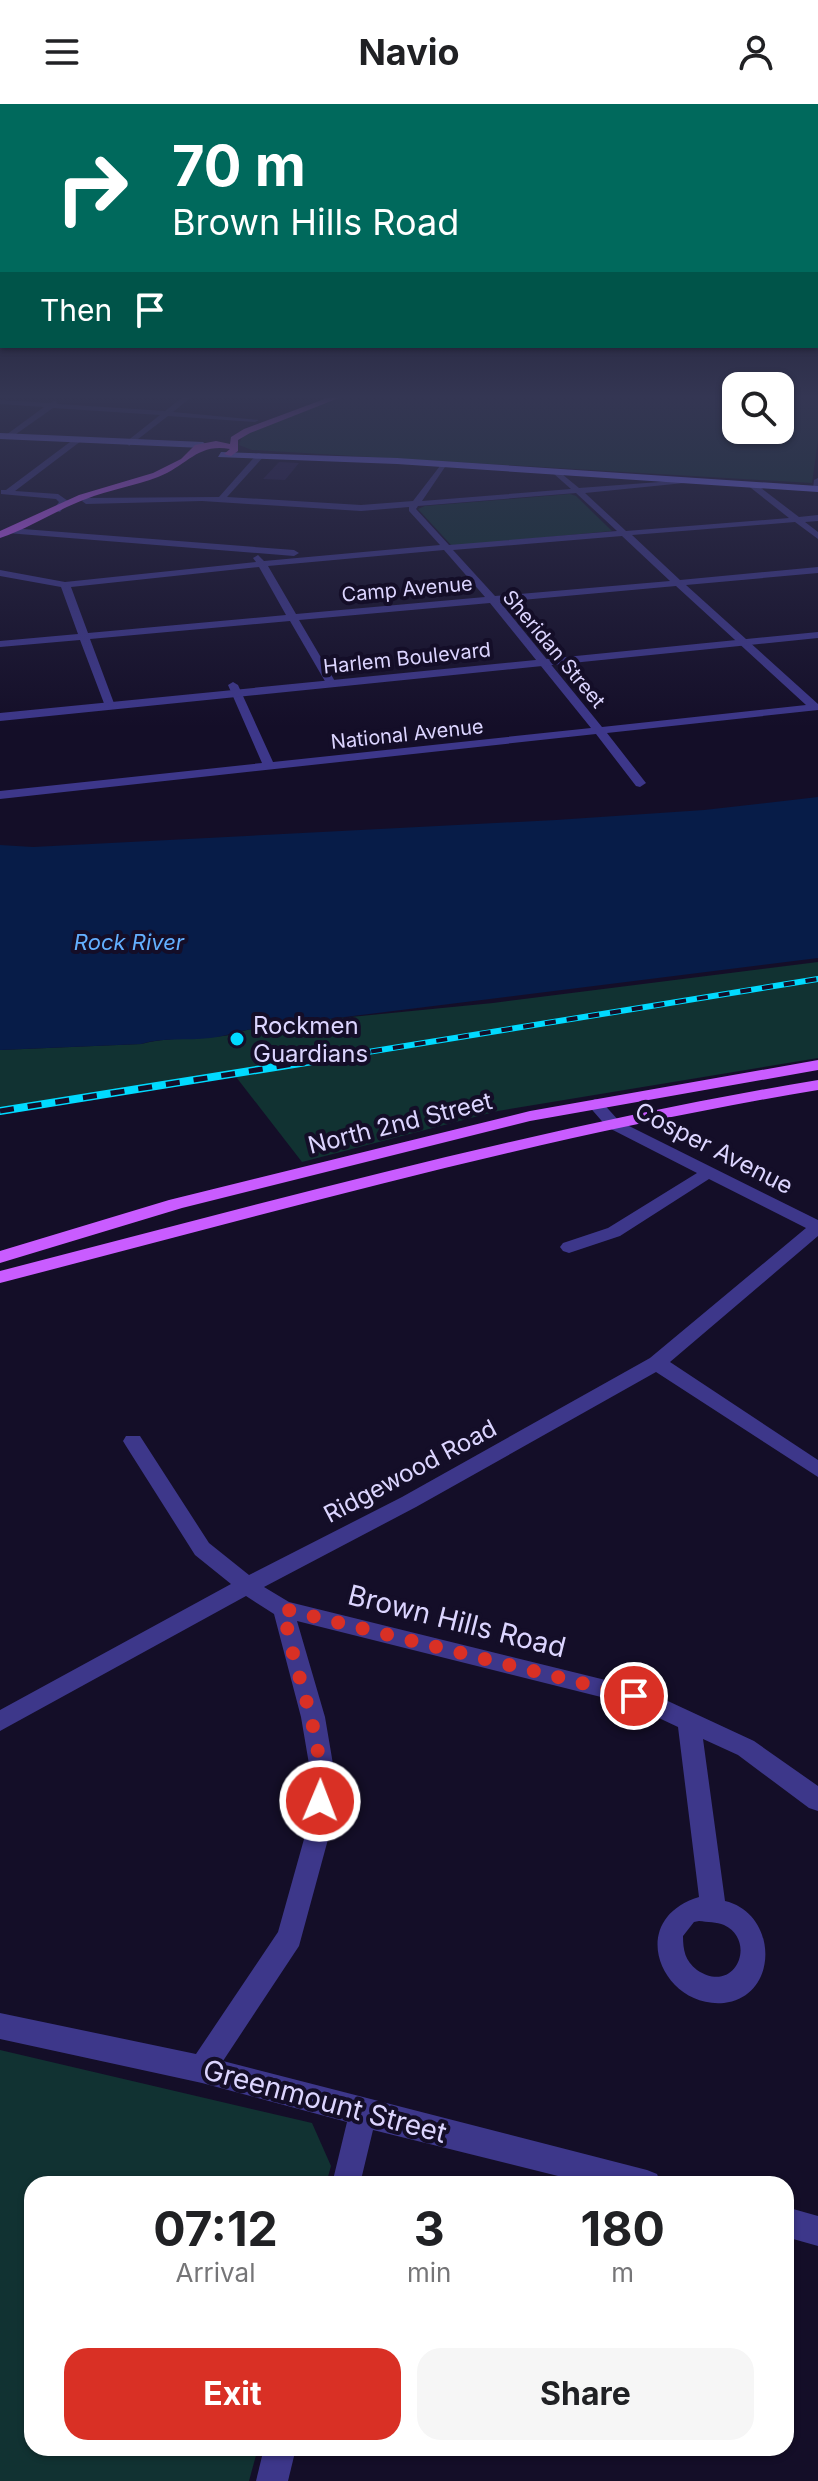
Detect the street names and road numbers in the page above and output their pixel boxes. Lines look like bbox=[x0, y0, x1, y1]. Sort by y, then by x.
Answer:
street label: Camp Avenue bbox=[340, 571, 474, 607]
street label: Sheridan Street bbox=[498, 585, 611, 713]
street label: Harlem Boulevard bbox=[322, 637, 492, 679]
street label: National Avenue bbox=[329, 714, 485, 754]
street label: North 2nd Street bbox=[305, 1086, 495, 1160]
street label: Cosper Avenue bbox=[630, 1096, 798, 1200]
street label: Ridgewood Road bbox=[319, 1413, 501, 1529]
street label: Brown Hills Road bbox=[345, 1577, 569, 1665]
street label: Greenmount Street bbox=[200, 2052, 450, 2150]

